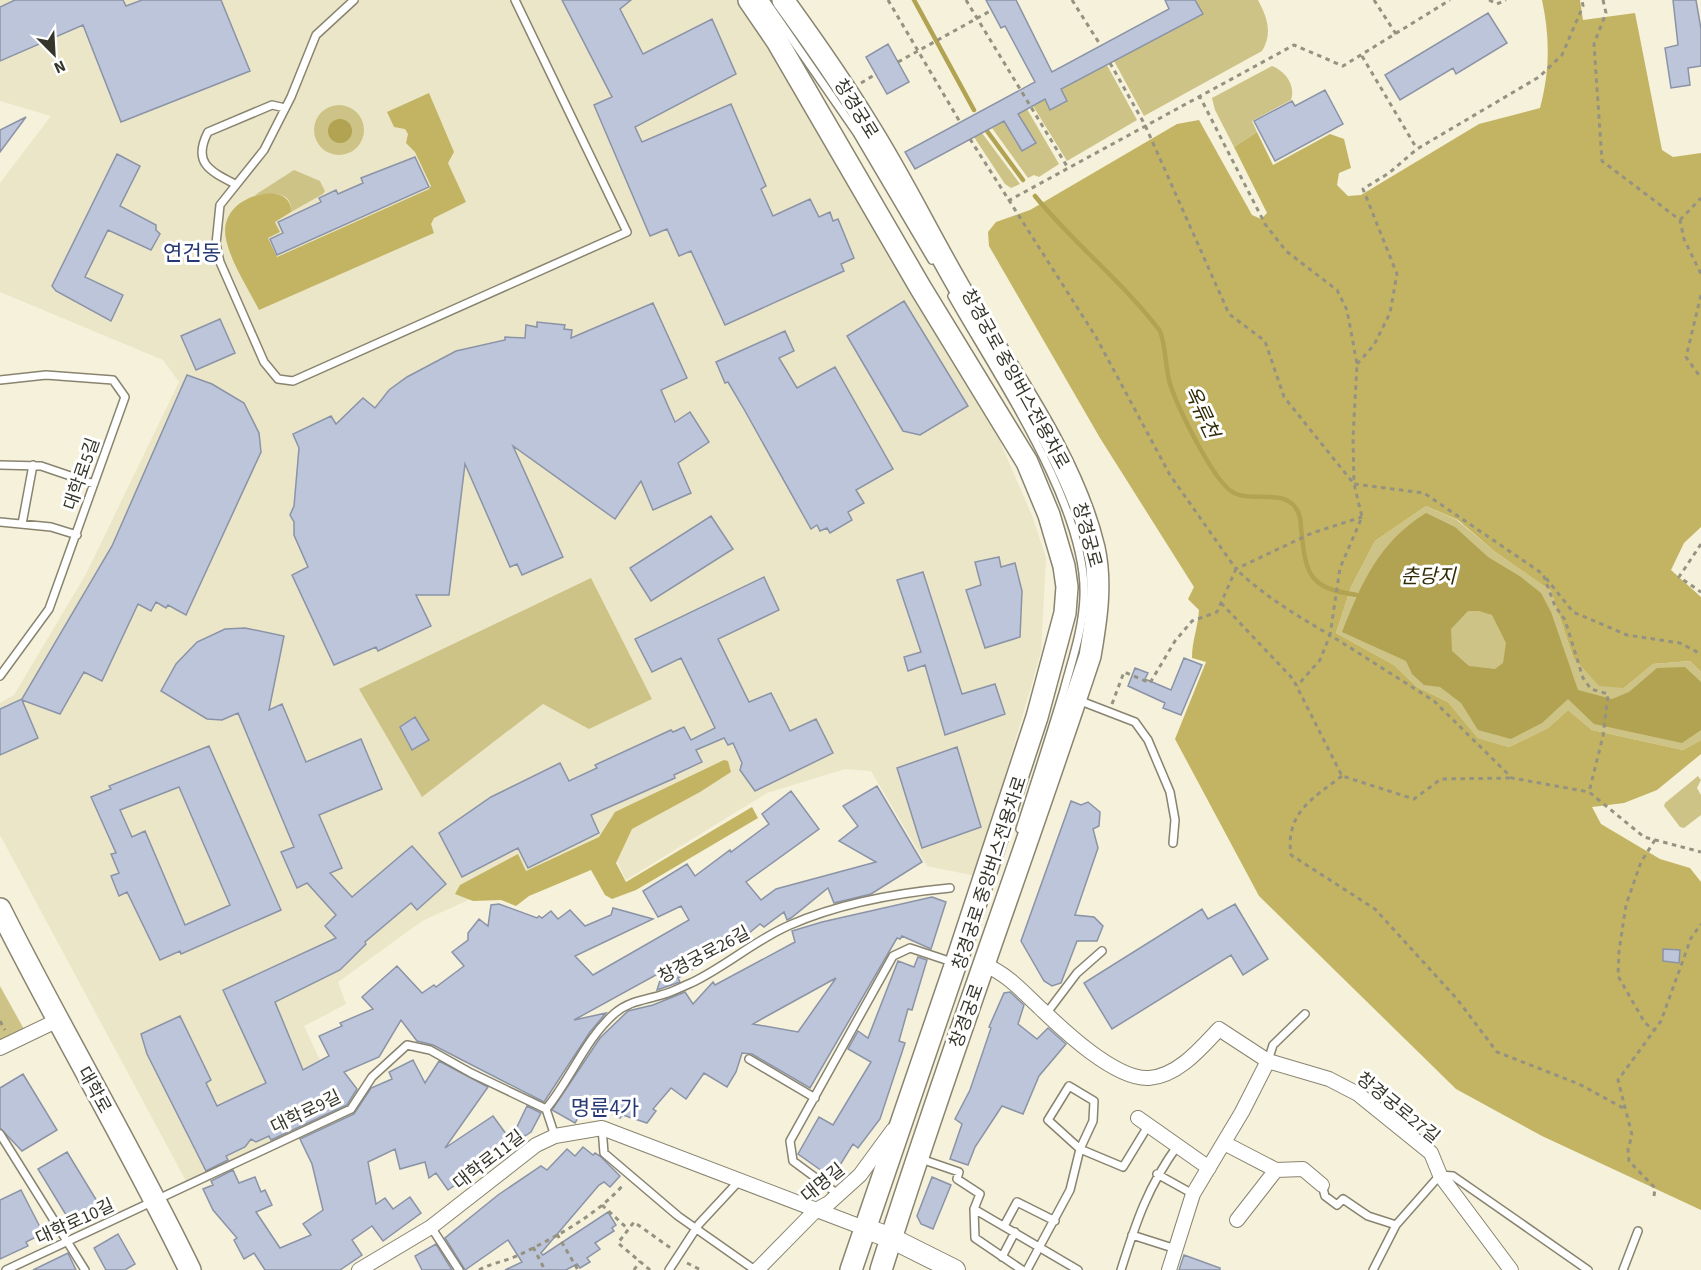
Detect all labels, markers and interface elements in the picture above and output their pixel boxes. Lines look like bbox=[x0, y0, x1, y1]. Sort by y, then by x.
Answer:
north arrow bbox=[24, 24, 84, 84]
text: N bbox=[50, 55, 69, 79]
street label: 창경궁로 bbox=[828, 74, 884, 144]
district label: 연건동 bbox=[163, 238, 221, 268]
street label: 창경궁로 중앙버스전용차로 bbox=[955, 284, 1075, 474]
water label: 옥류천 bbox=[1177, 381, 1226, 445]
street label: 대학로5길 bbox=[58, 434, 106, 514]
street label: 창경궁로 bbox=[1066, 500, 1108, 570]
water label: 춘당지 bbox=[1400, 563, 1457, 591]
street label: 창경궁로 중앙버스전용차로 bbox=[947, 773, 1033, 973]
street label: 창경궁로26길 bbox=[654, 920, 754, 990]
street label: 창경궁로 bbox=[944, 981, 990, 1051]
street label: 대학로 bbox=[71, 1062, 117, 1118]
street label: 창경궁로27길 bbox=[1351, 1067, 1445, 1149]
street label: 대학로9길 bbox=[267, 1084, 345, 1140]
district label: 명륜4가 bbox=[571, 1093, 639, 1123]
street label: 대학로11길 bbox=[448, 1124, 530, 1196]
street label: 대명길 bbox=[796, 1158, 850, 1208]
street label: 대학로10길 bbox=[32, 1193, 118, 1251]

